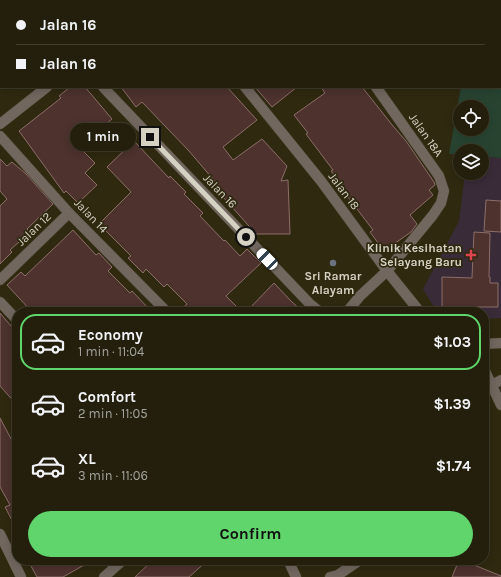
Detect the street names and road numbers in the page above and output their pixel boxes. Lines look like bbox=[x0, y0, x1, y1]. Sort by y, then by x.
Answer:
street label: Jalan 18A bbox=[406, 111, 446, 159]
street label: Jalan 18 bbox=[326, 170, 362, 212]
street label: Jalan 16 bbox=[200, 171, 240, 211]
street label: Jalan 14 bbox=[71, 196, 111, 236]
street label: Jalan 12 bbox=[14, 209, 54, 249]

